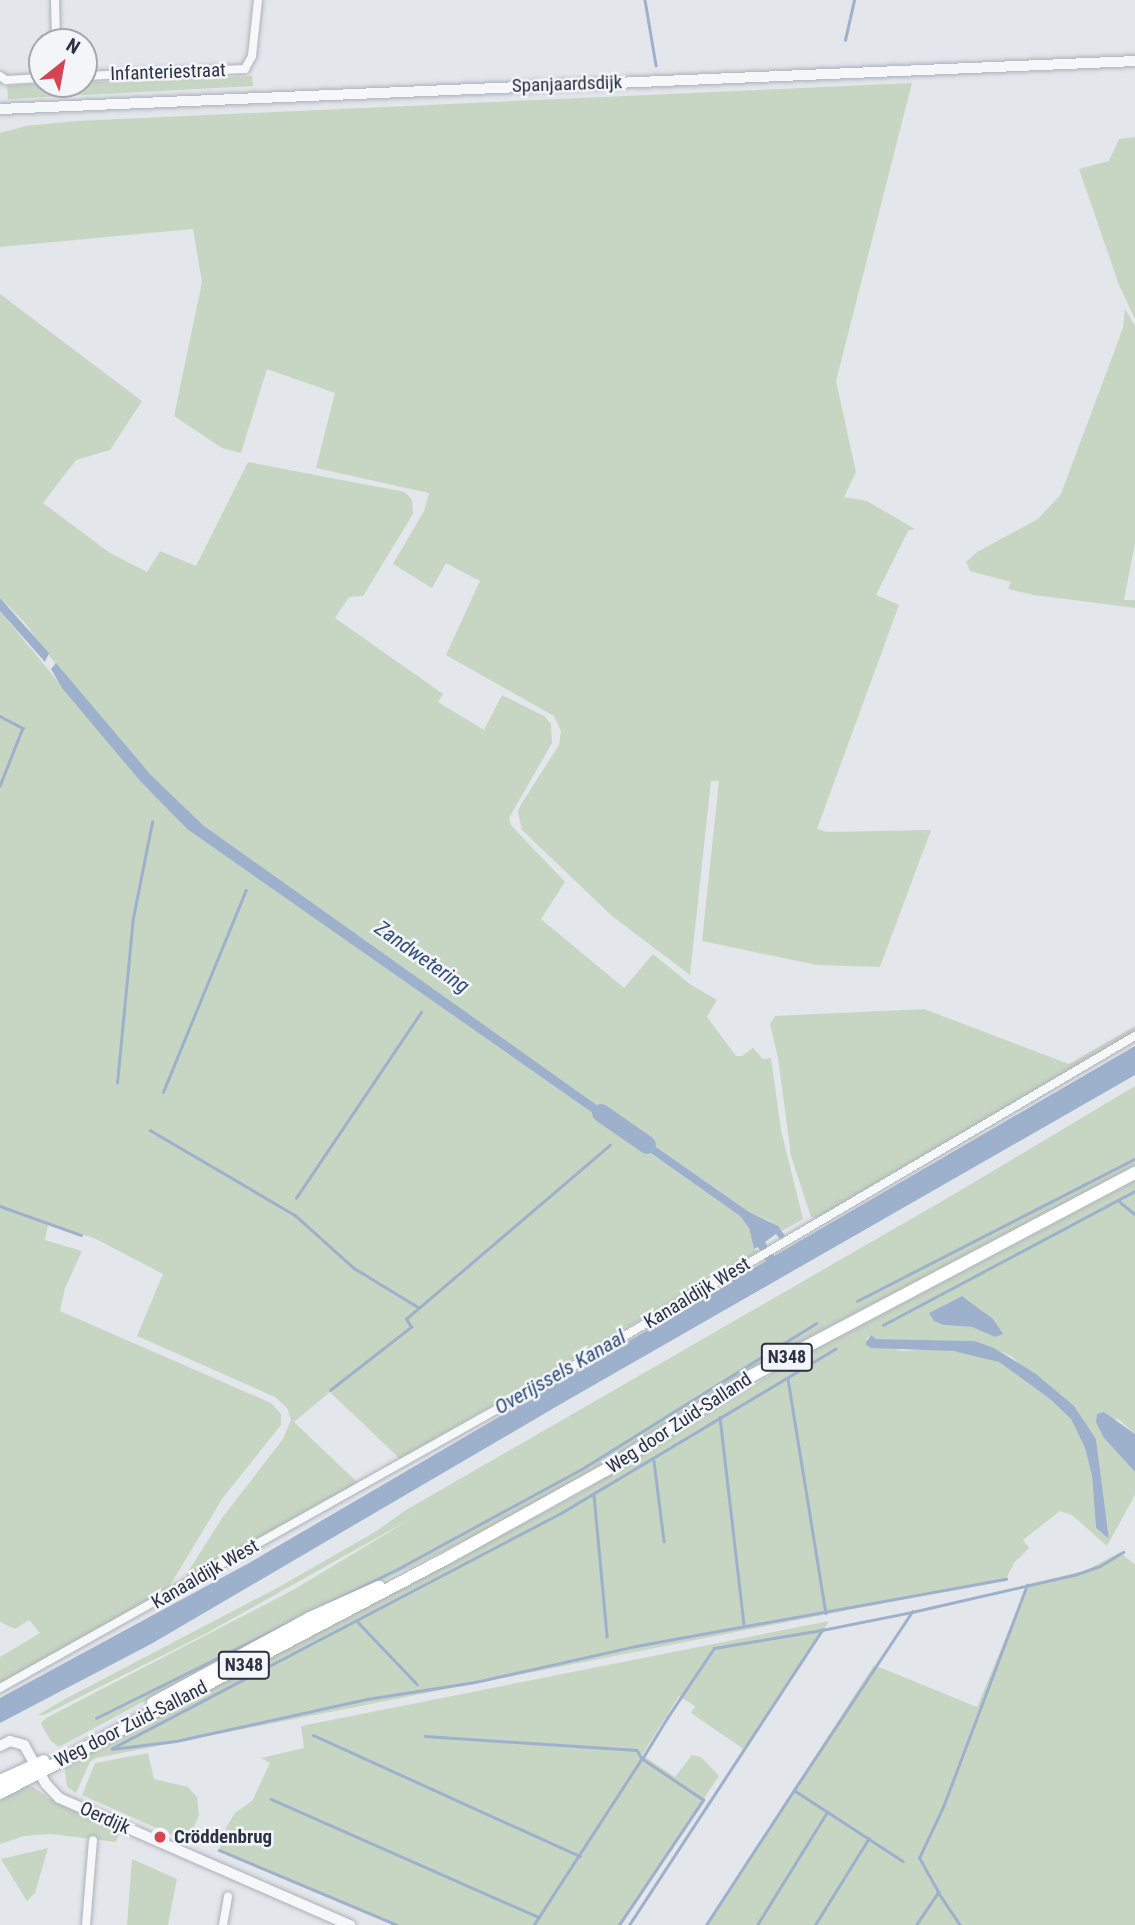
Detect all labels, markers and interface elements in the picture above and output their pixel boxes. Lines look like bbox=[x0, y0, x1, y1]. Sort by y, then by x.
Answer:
north arrow bbox=[28, 28, 98, 98]
text: N bbox=[62, 33, 84, 59]
street label: Infanteriestraat bbox=[110, 59, 226, 85]
street label: Spanjaardsdijk bbox=[511, 71, 623, 97]
water label: Zandwetering bbox=[370, 915, 474, 999]
street label: Kanaaldijk West bbox=[640, 1252, 754, 1334]
water label: Overijssels Kanaal bbox=[490, 1324, 630, 1420]
road number: N348 bbox=[761, 1342, 813, 1372]
street label: Weg door Zuid-Salland bbox=[602, 1368, 756, 1478]
street label: Kanaaldijk West bbox=[148, 1534, 262, 1614]
road number: N348 bbox=[218, 1650, 270, 1680]
street label: Weg door Zuid-Salland bbox=[51, 1676, 211, 1772]
street label: Oerdijk bbox=[76, 1797, 134, 1839]
place label: Cröddenbrug bbox=[174, 1826, 272, 1848]
marker: Cröddenbrug bbox=[152, 1829, 168, 1845]

